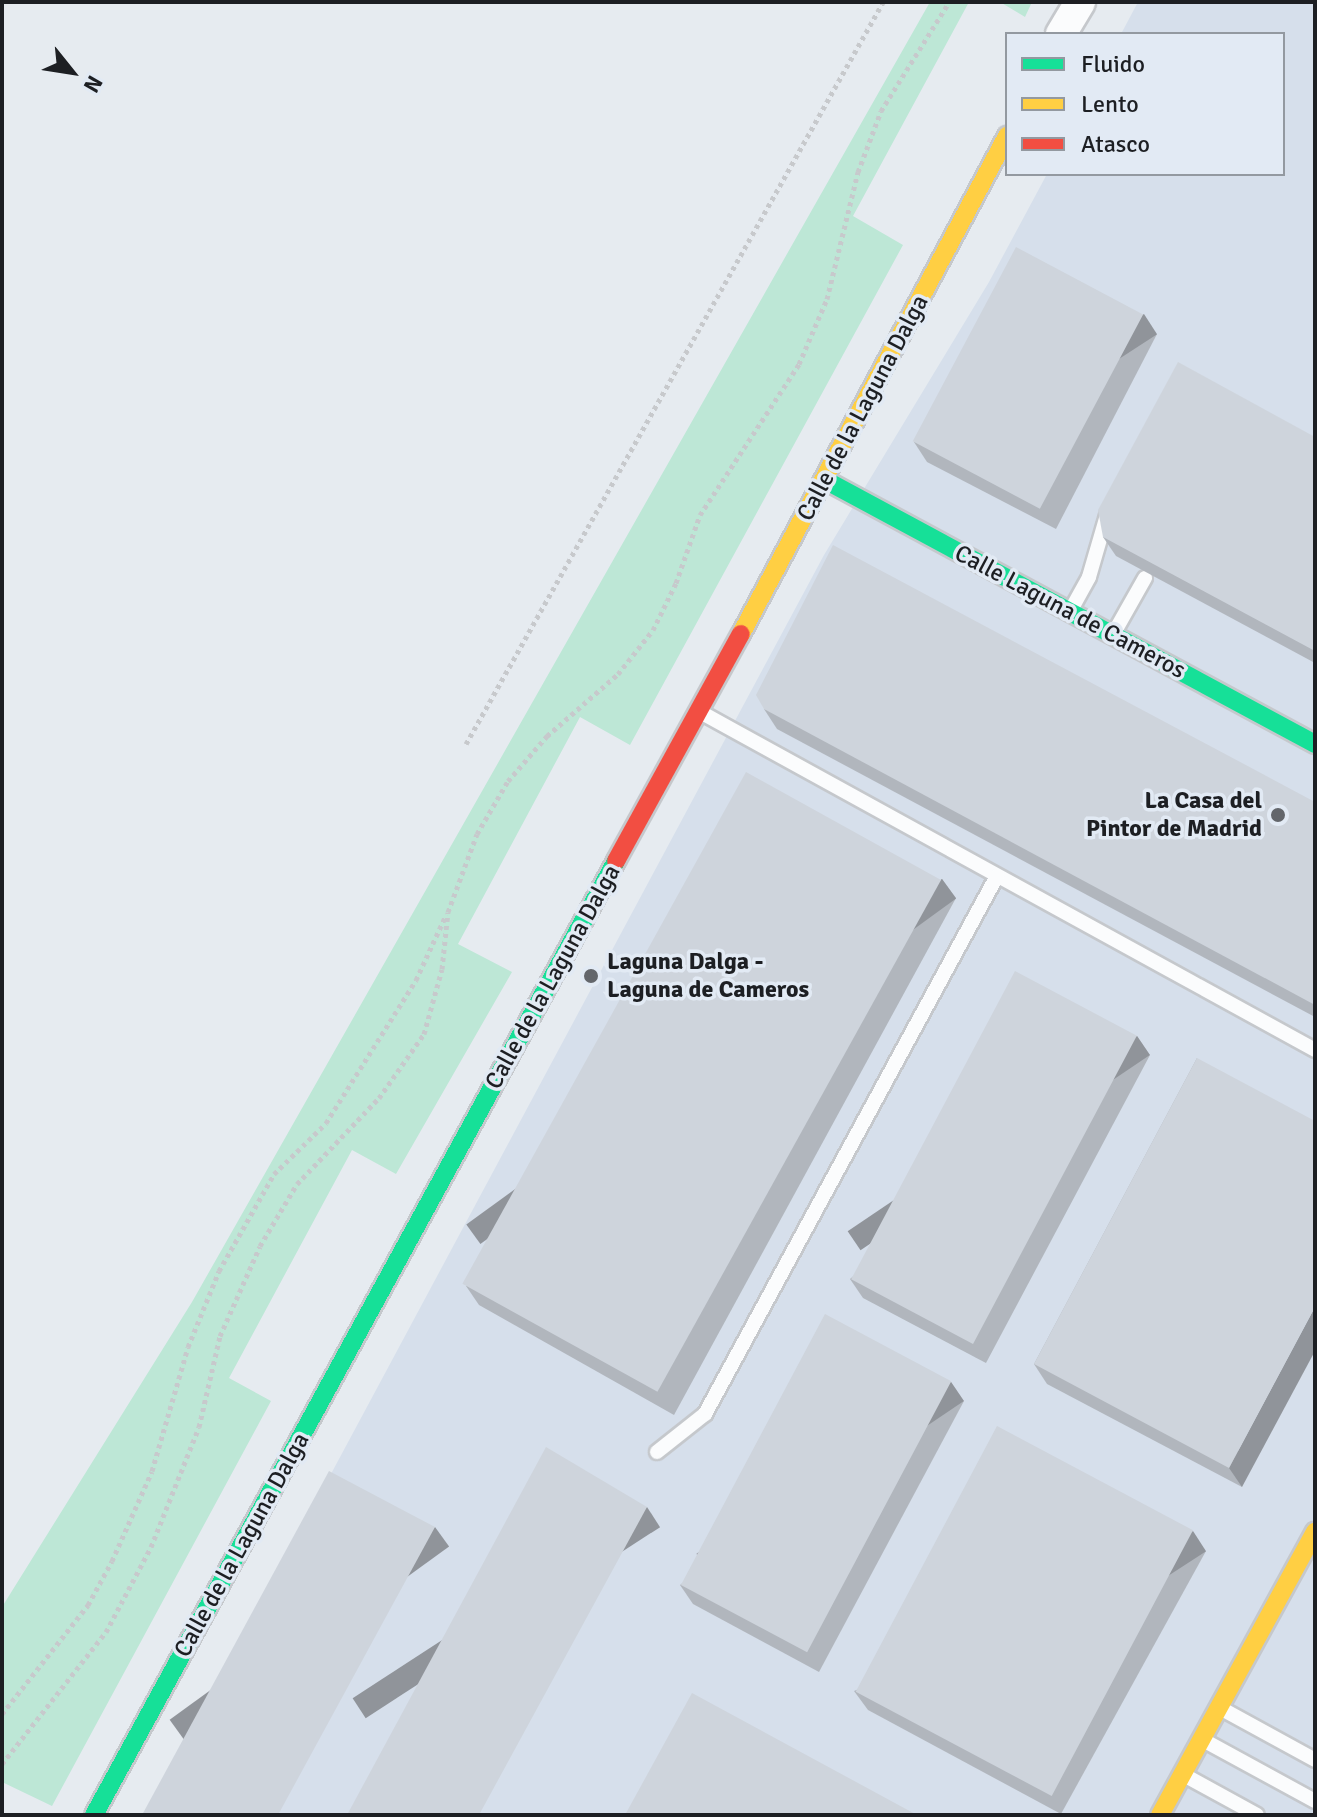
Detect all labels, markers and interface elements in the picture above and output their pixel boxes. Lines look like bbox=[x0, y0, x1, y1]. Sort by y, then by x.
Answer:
north arrow bbox=[32, 32, 112, 112]
legend bbox=[1005, 32, 1285, 176]
text: Fluido bbox=[1081, 49, 1145, 79]
text: N bbox=[78, 71, 109, 98]
text: Lento bbox=[1081, 89, 1139, 119]
text: Atasco bbox=[1081, 129, 1150, 159]
street label: Calle de la Laguna Dalga bbox=[791, 290, 935, 526]
street label: Calle Laguna de Cameros bbox=[950, 539, 1190, 685]
place label: La Casa del Pintor de Madrid bbox=[1086, 787, 1262, 843]
marker: La Casa del Pintor de Madrid bbox=[1269, 806, 1287, 824]
street label: Calle de la Laguna Dalga bbox=[479, 860, 627, 1094]
place label: Laguna Dalga - Laguna de Cameros bbox=[607, 948, 809, 1004]
marker: Laguna Dalga - Laguna de Cameros bbox=[582, 967, 600, 985]
street label: Calle de la Laguna Dalga bbox=[168, 1428, 316, 1662]

